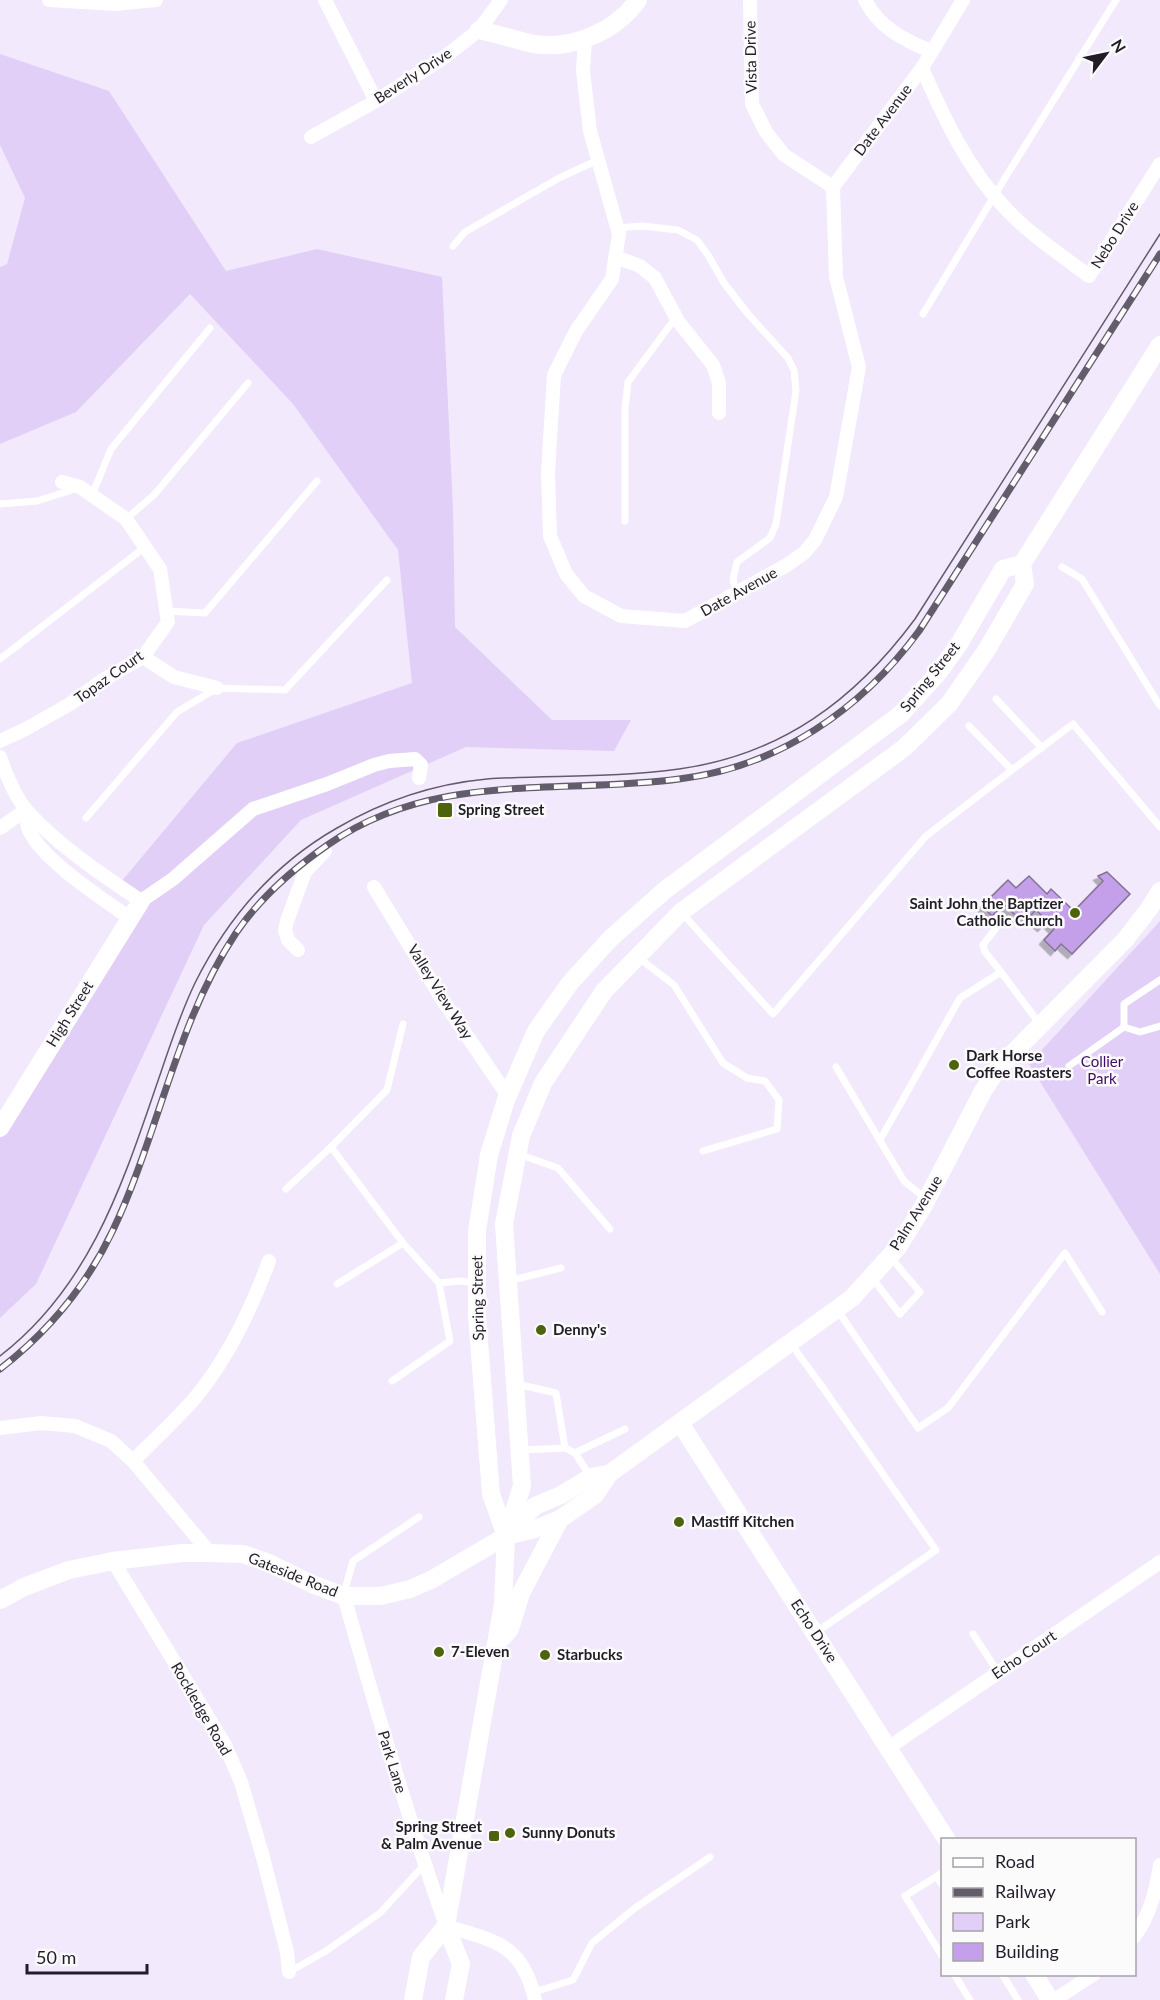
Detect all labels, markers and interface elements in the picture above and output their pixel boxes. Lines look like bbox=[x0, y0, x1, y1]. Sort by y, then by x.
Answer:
street label: Vista Drive bbox=[740, 20, 760, 94]
north arrow bbox=[1076, 24, 1136, 84]
text: N bbox=[1108, 36, 1130, 56]
street label: Beverly Drive bbox=[370, 43, 455, 107]
street label: Date Avenue bbox=[849, 80, 915, 159]
street label: Nebo Drive bbox=[1086, 198, 1142, 271]
street label: Date Avenue bbox=[697, 563, 780, 620]
street label: Spring Street bbox=[895, 637, 963, 715]
street label: Topaz Court bbox=[71, 646, 147, 706]
place label: Spring Street bbox=[458, 800, 545, 818]
marker: Spring Street bbox=[436, 801, 454, 819]
place label: Saint John the Baptizer Catholic Church bbox=[909, 894, 1063, 929]
marker: Saint John the Baptizer Catholic Church bbox=[1068, 906, 1082, 920]
street label: Valley View Way bbox=[404, 941, 477, 1042]
street label: High Street bbox=[42, 977, 97, 1050]
place label: Dark Horse Coffee Roasters bbox=[966, 1046, 1072, 1081]
park label: Collier Park bbox=[1081, 1052, 1124, 1087]
marker: Dark Horse Coffee Roasters bbox=[947, 1058, 961, 1072]
street label: Palm Avenue bbox=[885, 1172, 945, 1253]
street label: Spring Street bbox=[467, 1255, 487, 1341]
place label: Denny's bbox=[553, 1320, 607, 1338]
marker: Denny's bbox=[534, 1323, 548, 1337]
place label: Mastiff Kitchen bbox=[691, 1512, 794, 1530]
marker: Mastiff Kitchen bbox=[672, 1515, 686, 1529]
street label: Gateside Road bbox=[246, 1548, 341, 1600]
street label: Echo Drive bbox=[788, 1595, 842, 1666]
street label: Echo Court bbox=[988, 1626, 1060, 1682]
place label: 7-Eleven bbox=[451, 1642, 510, 1660]
marker: 7-Eleven bbox=[432, 1645, 446, 1659]
place label: Starbucks bbox=[557, 1645, 623, 1663]
marker: Starbucks bbox=[538, 1648, 552, 1662]
street label: Rockledge Road bbox=[168, 1659, 236, 1758]
street label: Park Lane bbox=[375, 1728, 411, 1795]
place label: Spring Street & Palm Avenue bbox=[381, 1817, 482, 1852]
place label: Sunny Donuts bbox=[522, 1823, 616, 1841]
marker: Sunny Donuts bbox=[503, 1826, 517, 1840]
marker: Spring Street & Palm Avenue bbox=[487, 1829, 501, 1843]
legend bbox=[941, 1838, 1136, 1976]
text: Road bbox=[995, 1850, 1035, 1872]
text: Railway bbox=[995, 1880, 1056, 1902]
text: Park bbox=[995, 1910, 1031, 1932]
scale bar bbox=[27, 1937, 147, 1975]
text: Building bbox=[995, 1940, 1059, 1962]
text: 50 m bbox=[36, 1946, 76, 1968]

